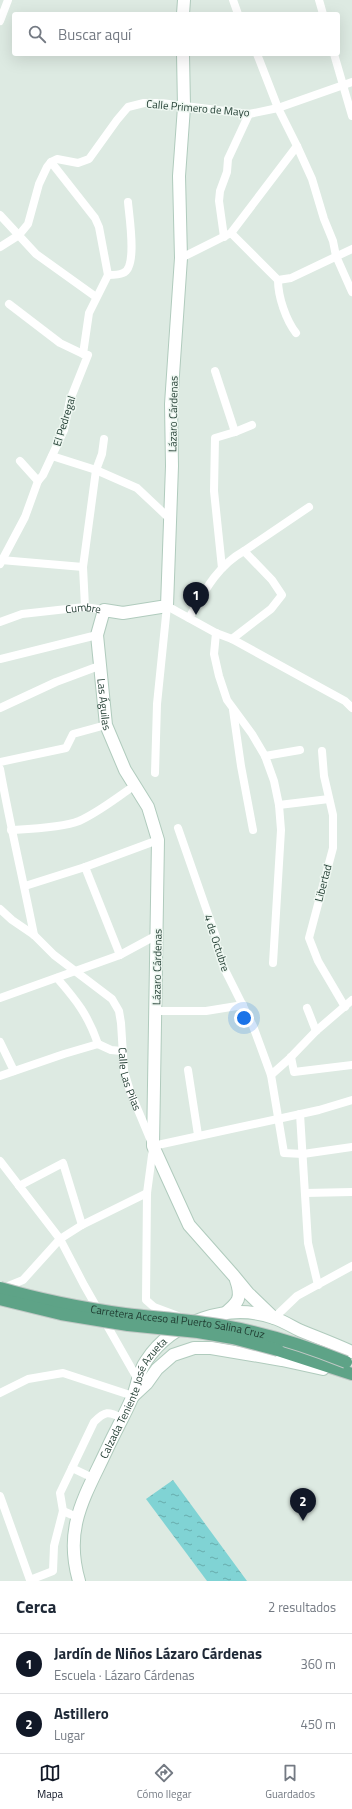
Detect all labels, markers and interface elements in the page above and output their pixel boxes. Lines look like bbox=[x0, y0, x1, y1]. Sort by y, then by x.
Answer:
search box bbox=[12, 12, 340, 56]
icon: search bbox=[26, 23, 48, 45]
text: Buscar aquí bbox=[58, 23, 131, 46]
street label: Calle Primero de Mayo bbox=[146, 96, 250, 120]
street label: Lázaro Cárdenas bbox=[164, 376, 182, 452]
street label: El Pedregal bbox=[49, 394, 79, 448]
pin: 1 bbox=[183, 582, 209, 615]
street label: Cumbre bbox=[64, 599, 103, 617]
street label: Las Águilas bbox=[93, 678, 115, 733]
street label: Libertad bbox=[310, 862, 336, 903]
street label: 4 de Octubre bbox=[200, 912, 234, 974]
street label: Lázaro Cárdenas bbox=[148, 929, 166, 1005]
your location bbox=[234, 1008, 254, 1028]
street label: Calle Las Pilas bbox=[115, 1047, 145, 1113]
street label: Carretera Acceso al Puerto Salina Cruz bbox=[89, 1301, 266, 1342]
street label: Calzada Teniente José Azueta bbox=[96, 1333, 171, 1461]
pin: 2 bbox=[290, 1488, 316, 1521]
text: Cerca bbox=[16, 1594, 56, 1620]
text: 2 resultados bbox=[268, 1597, 336, 1617]
text: Jardín de Niños Lázaro Cárdenas bbox=[54, 1642, 262, 1665]
text: 1 bbox=[25, 1654, 33, 1674]
text: 360 m bbox=[300, 1654, 336, 1674]
text: Escuela · Lázaro Cárdenas bbox=[54, 1665, 195, 1685]
text: Astillero bbox=[54, 1702, 109, 1725]
text: 2 bbox=[25, 1714, 33, 1734]
text: 450 m bbox=[300, 1714, 336, 1734]
text: Lugar bbox=[54, 1725, 85, 1745]
tab: Mapa bbox=[37, 1762, 63, 1802]
tab: Cómo llegar bbox=[137, 1762, 191, 1802]
tab: Guardados bbox=[265, 1762, 315, 1802]

